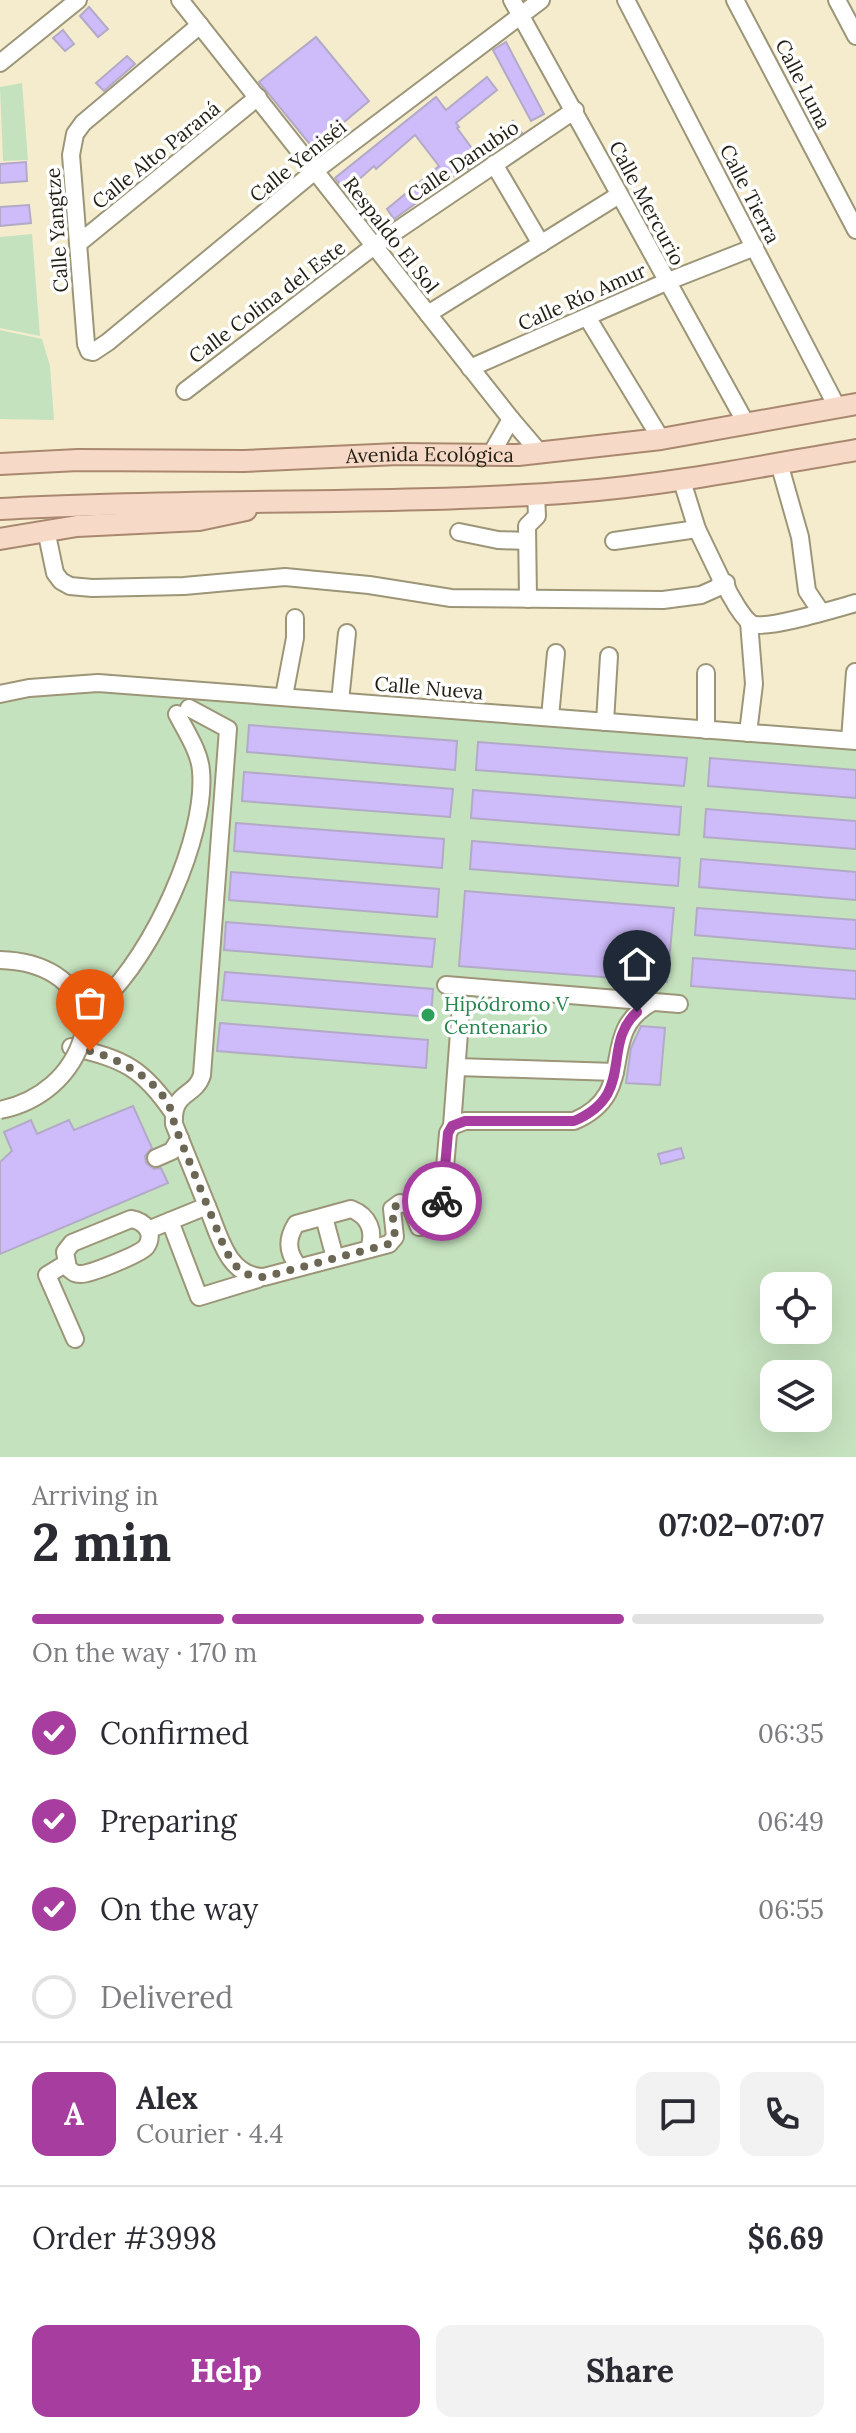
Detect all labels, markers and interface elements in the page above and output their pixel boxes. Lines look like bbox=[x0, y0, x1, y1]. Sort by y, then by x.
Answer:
street label: Calle Luna bbox=[770, 35, 837, 133]
street label: Calle Alto Paraná bbox=[87, 95, 225, 214]
street label: Calle Yeniséi bbox=[244, 114, 351, 207]
street label: Calle Danubio bbox=[402, 114, 523, 207]
street label: Calle Mercurio bbox=[604, 136, 691, 269]
street label: Calle Tierra bbox=[715, 140, 786, 248]
street label: Calle Yangtze bbox=[40, 167, 73, 293]
street label: Respaldo El Sol bbox=[338, 172, 445, 298]
street label: Calle Colina del Este bbox=[183, 234, 350, 369]
street label: Calle Río Amur bbox=[514, 257, 650, 336]
street label: Avenida Ecológica bbox=[344, 441, 514, 468]
street label: Calle Nueva bbox=[373, 670, 485, 705]
pin bbox=[603, 930, 671, 1012]
icon: home bbox=[615, 942, 659, 986]
pin bbox=[56, 969, 124, 1051]
icon: bag bbox=[68, 981, 112, 1025]
place label: Hipódromo V Centenario bbox=[444, 991, 570, 1039]
marker: Hipódromo V Centenario bbox=[419, 1006, 437, 1024]
courier bbox=[402, 1161, 482, 1241]
icon: bike bbox=[420, 1179, 464, 1223]
map controls bbox=[760, 1272, 832, 1432]
button: locate bbox=[760, 1272, 832, 1344]
button: layers bbox=[760, 1360, 832, 1432]
text: Arriving in bbox=[32, 1479, 159, 1512]
text: 07:02–07:07 bbox=[658, 1506, 824, 1544]
text: 2 min bbox=[32, 1509, 171, 1575]
text: On the way · 170 m bbox=[32, 1636, 257, 1669]
icon: check bbox=[32, 1711, 76, 1755]
text: Confirmed bbox=[100, 1714, 249, 1752]
text: 06:35 bbox=[758, 1717, 824, 1750]
icon: check bbox=[32, 1799, 76, 1843]
text: Preparing bbox=[100, 1802, 237, 1840]
text: 06:49 bbox=[757, 1805, 824, 1838]
icon: check bbox=[32, 1887, 76, 1931]
text: On the way bbox=[100, 1890, 258, 1928]
text: 06:55 bbox=[758, 1893, 824, 1926]
text: Delivered bbox=[100, 1978, 233, 2016]
button: chat bbox=[636, 2072, 720, 2156]
button: phone bbox=[740, 2072, 824, 2156]
text: Alex bbox=[136, 2079, 198, 2117]
text: A bbox=[64, 2095, 84, 2133]
text: Courier · 4.4 bbox=[136, 2117, 284, 2150]
text: Order #3998 bbox=[32, 2219, 217, 2257]
text: $6.69 bbox=[748, 2219, 824, 2257]
button: Help bbox=[32, 2325, 420, 2417]
button: Share bbox=[436, 2325, 824, 2417]

